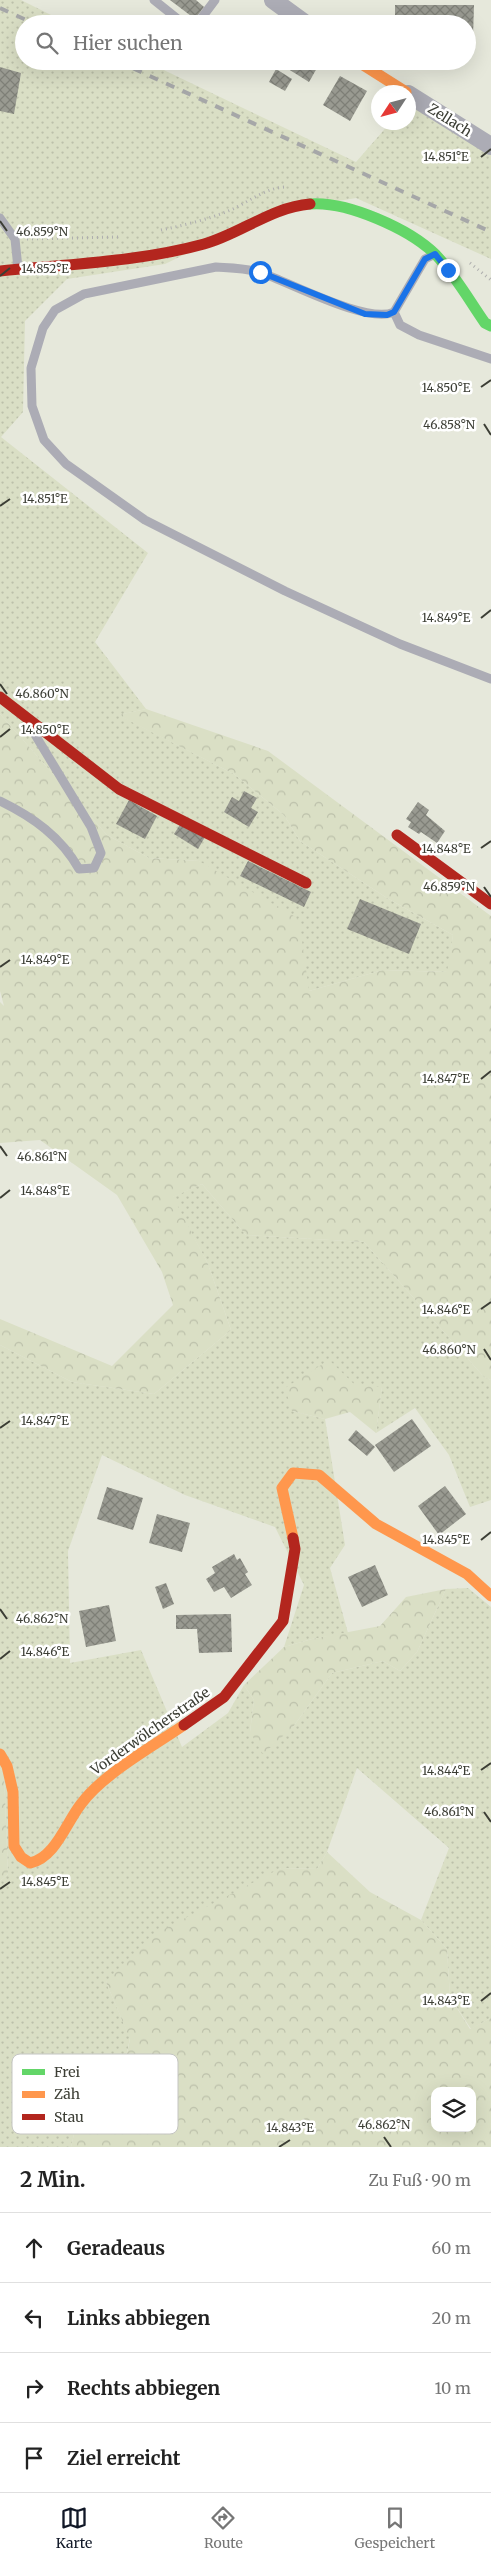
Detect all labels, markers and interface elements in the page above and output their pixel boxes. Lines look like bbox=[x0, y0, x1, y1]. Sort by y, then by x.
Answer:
search box bbox=[15, 15, 476, 70]
icon: search bbox=[33, 29, 61, 57]
text: Hier suchen bbox=[73, 31, 183, 55]
north arrow bbox=[371, 85, 416, 130]
street label: Zellach bbox=[425, 99, 475, 141]
text: 14.851°E bbox=[423, 149, 469, 164]
text: 46.859°N bbox=[16, 224, 69, 239]
route end bbox=[437, 259, 460, 282]
text: 14.852°E bbox=[21, 261, 69, 276]
route start bbox=[249, 261, 272, 284]
text: 14.850°E bbox=[422, 380, 471, 395]
text: 46.858°N bbox=[423, 417, 476, 432]
text: 14.851°E bbox=[22, 491, 68, 506]
text: 14.849°E bbox=[422, 610, 471, 625]
text: 46.860°N bbox=[15, 686, 70, 701]
text: 14.850°E bbox=[21, 722, 70, 737]
text: 14.848°E bbox=[421, 841, 471, 856]
text: 46.859°N bbox=[423, 879, 476, 894]
text: 14.849°E bbox=[21, 952, 70, 967]
text: 14.847°E bbox=[422, 1071, 470, 1086]
text: 46.861°N bbox=[17, 1149, 68, 1164]
text: 14.848°E bbox=[20, 1183, 70, 1198]
text: 14.846°E bbox=[422, 1302, 471, 1317]
text: 46.860°N bbox=[422, 1342, 477, 1357]
text: 14.847°E bbox=[21, 1413, 69, 1428]
text: 14.845°E bbox=[422, 1532, 470, 1547]
text: 46.862°N bbox=[16, 1611, 69, 1626]
text: 14.846°E bbox=[21, 1644, 70, 1659]
street label: Vorderwölcherstraße bbox=[86, 1683, 213, 1779]
text: 14.844°E bbox=[422, 1763, 470, 1778]
text: 46.861°N bbox=[424, 1804, 475, 1819]
text: 14.845°E bbox=[21, 1874, 69, 1889]
text: 14.843°E bbox=[422, 1993, 470, 2008]
legend bbox=[12, 2054, 178, 2134]
text: Frei bbox=[54, 2063, 80, 2081]
text: Zäh bbox=[54, 2085, 80, 2103]
map controls bbox=[431, 2087, 476, 2132]
button: layers bbox=[431, 2087, 476, 2132]
text: Stau bbox=[54, 2108, 84, 2126]
text: 46.862°N bbox=[358, 2117, 411, 2132]
text: 14.843°E bbox=[266, 2120, 314, 2135]
text: 2 Min. bbox=[20, 2166, 86, 2193]
text: Zu Fuß · 90 m bbox=[368, 2170, 471, 2190]
icon: ahead bbox=[20, 2234, 48, 2262]
text: Geradeaus bbox=[67, 2236, 165, 2260]
text: 60 m bbox=[431, 2238, 471, 2258]
icon: left bbox=[20, 2304, 48, 2332]
text: Links abbiegen bbox=[67, 2306, 210, 2330]
text: 20 m bbox=[432, 2308, 471, 2328]
icon: right bbox=[20, 2374, 48, 2402]
text: Rechts abbiegen bbox=[67, 2376, 220, 2400]
text: 10 m bbox=[434, 2378, 471, 2398]
icon: arrive bbox=[20, 2444, 48, 2472]
text: Ziel erreicht bbox=[67, 2446, 180, 2470]
tab: Karte bbox=[56, 2504, 92, 2552]
tab: Route bbox=[204, 2504, 243, 2552]
tab: Gespeichert bbox=[355, 2504, 435, 2552]

